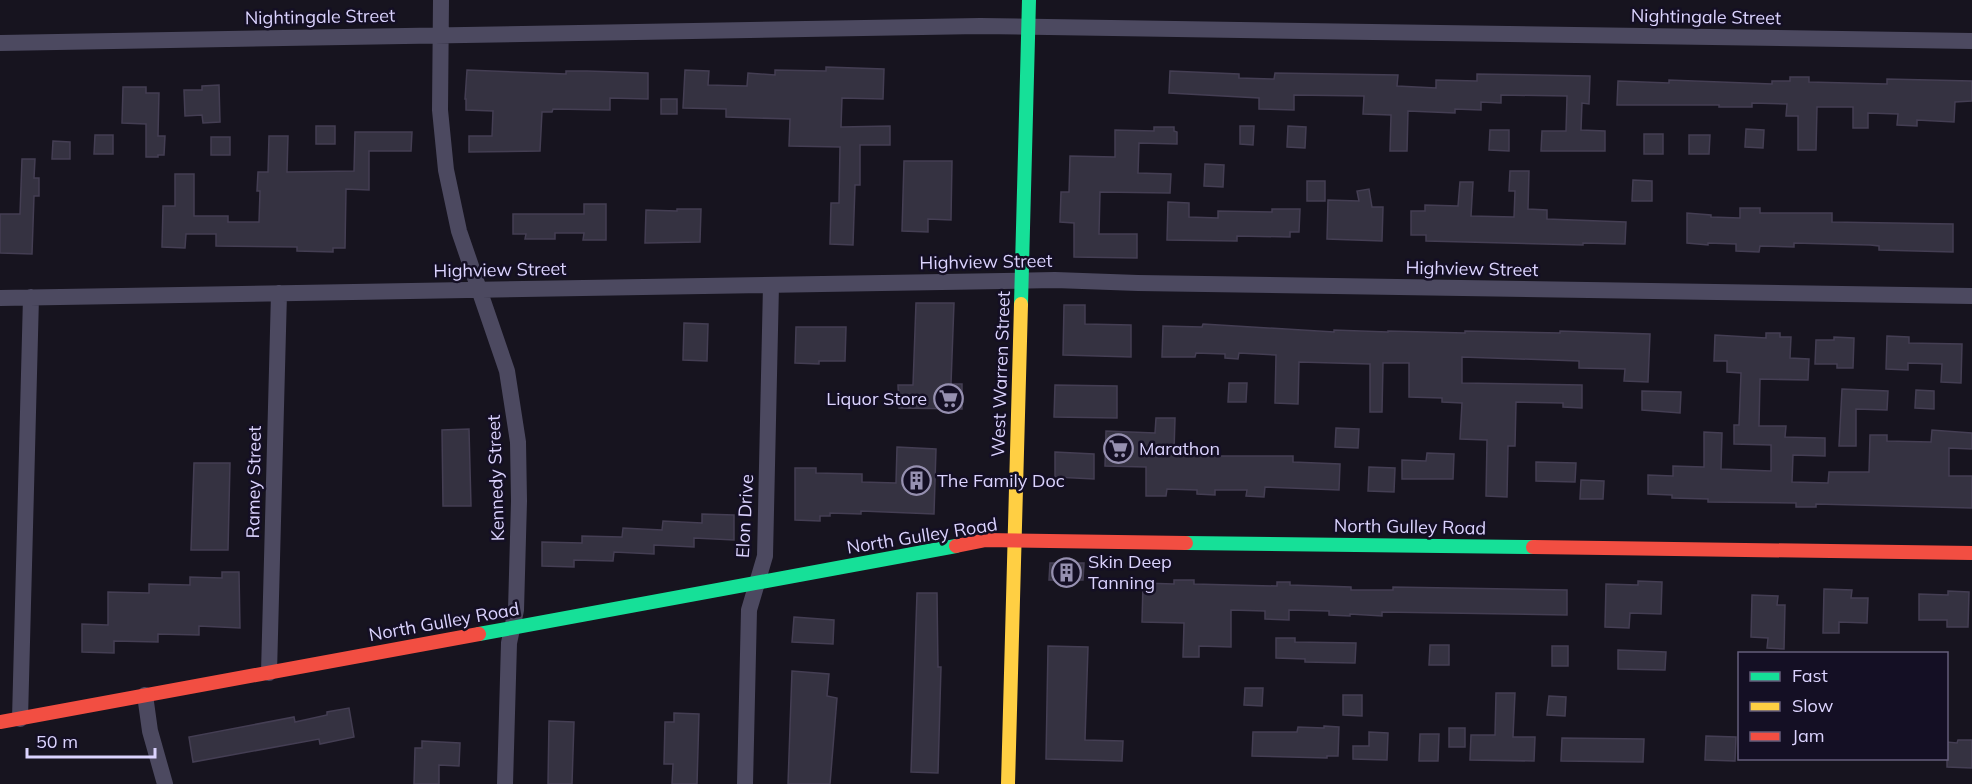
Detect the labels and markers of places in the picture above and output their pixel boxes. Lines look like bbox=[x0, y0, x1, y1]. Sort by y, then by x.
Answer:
supermarket icon: Liquor Store bbox=[932, 383, 964, 415]
place label: Liquor Store bbox=[826, 387, 927, 410]
supermarket icon: Marathon bbox=[1102, 433, 1134, 465]
place label: Marathon bbox=[1139, 437, 1220, 460]
building icon: The Family Doc bbox=[900, 465, 932, 497]
place label: The Family Doc bbox=[937, 469, 1065, 492]
place label: Skin Deep Tanning bbox=[1088, 550, 1172, 594]
building icon: Skin Deep Tanning bbox=[1051, 556, 1083, 588]

